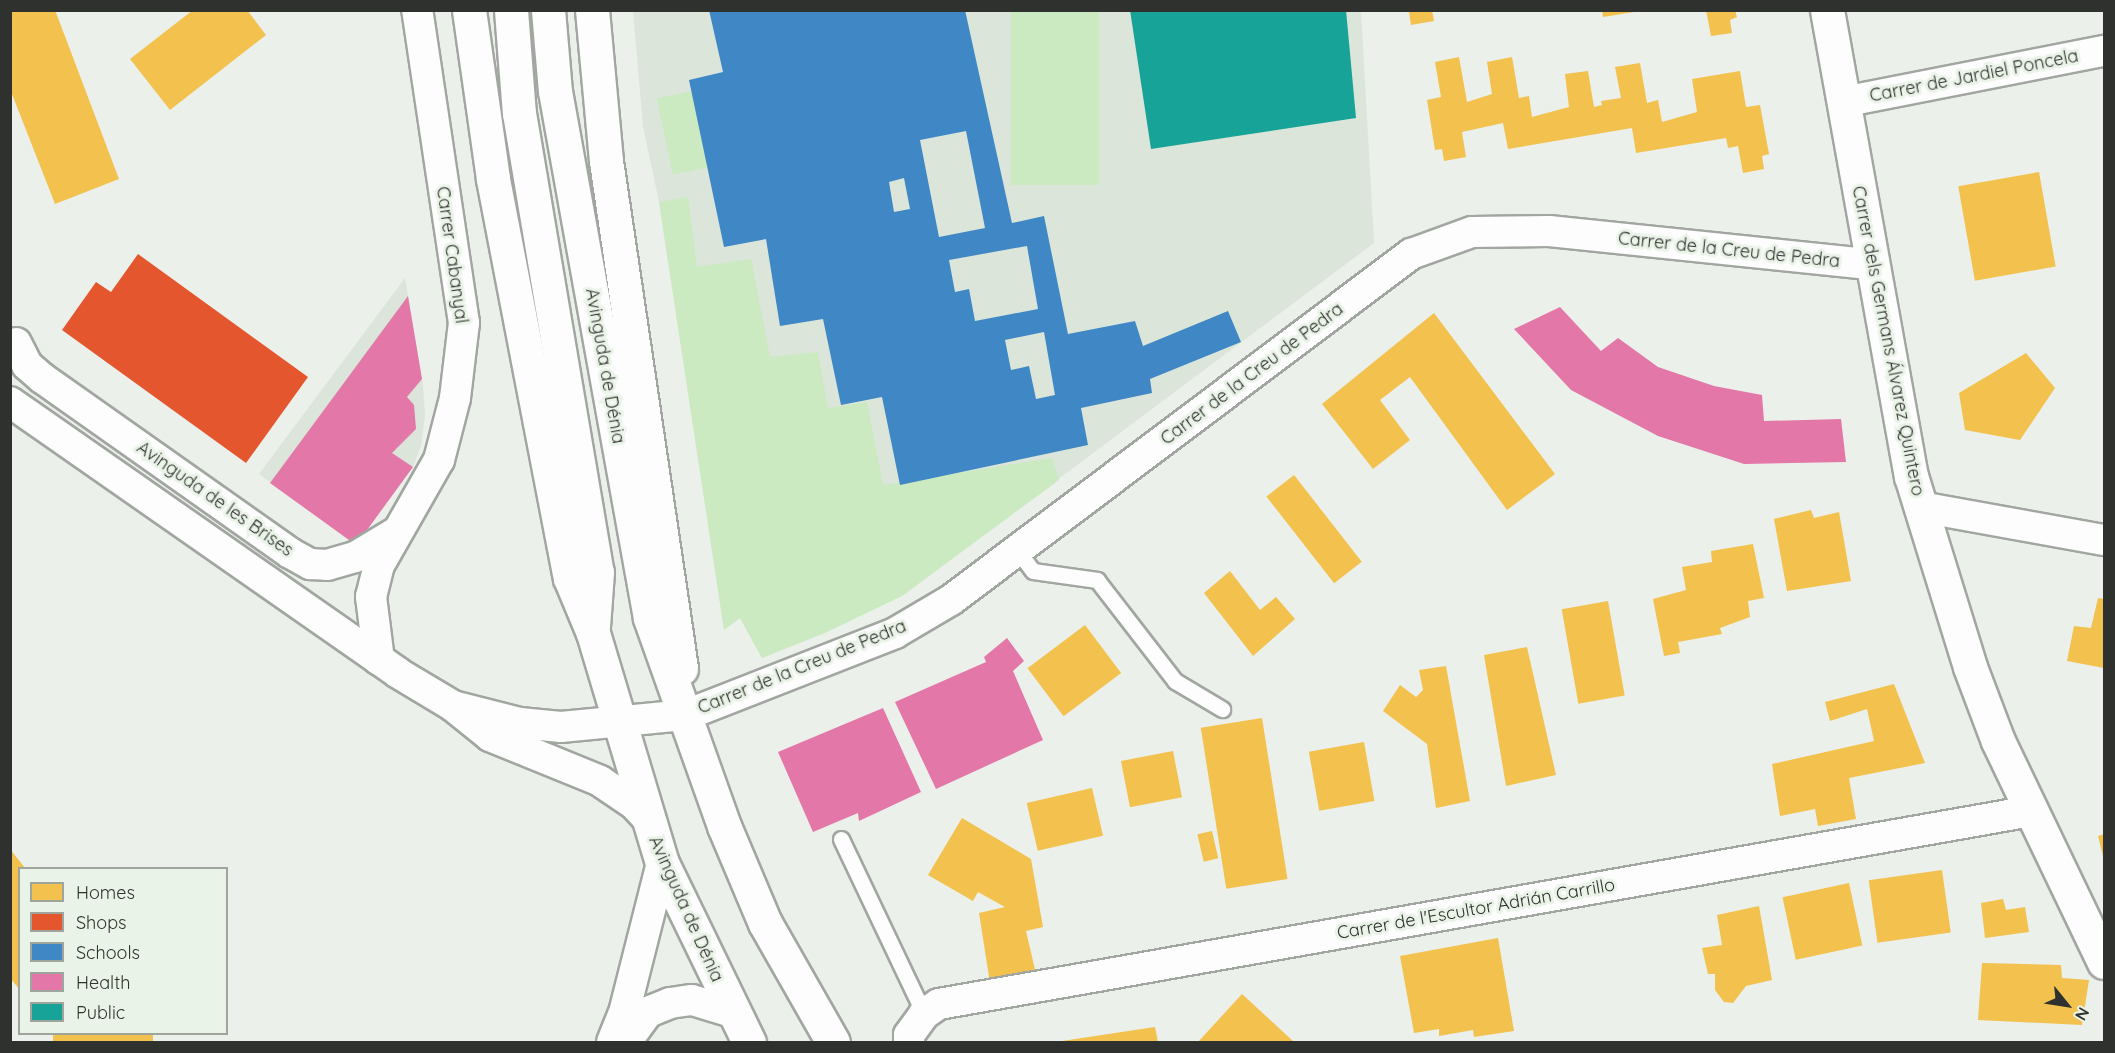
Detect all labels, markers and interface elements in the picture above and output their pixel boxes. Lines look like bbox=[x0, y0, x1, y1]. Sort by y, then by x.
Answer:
street label: Carrer de Jardiel Poncela bbox=[1868, 45, 2080, 107]
street label: Carrer dels Germans Álvarez Quintero bbox=[1847, 184, 1929, 498]
street label: Carrer Cabanyal bbox=[432, 185, 472, 325]
street label: Carrer de la Creu de Pedra bbox=[1617, 228, 1841, 272]
street label: Avinguda de Dénia bbox=[581, 287, 629, 445]
street label: Carrer de la Creu de Pedra bbox=[1156, 298, 1348, 450]
street label: Avinguda de les Brises bbox=[133, 437, 297, 561]
street label: Carrer de la Creu de Pedra bbox=[695, 615, 909, 719]
street label: Avinguda de Dénia bbox=[644, 833, 728, 985]
legend bbox=[18, 867, 228, 1035]
street label: Carrer de l'Escultor Adrián Carrillo bbox=[1335, 874, 1617, 944]
text: Homes bbox=[76, 881, 135, 904]
text: Shops bbox=[76, 911, 127, 934]
text: Schools bbox=[76, 941, 140, 964]
text: Health bbox=[76, 971, 131, 994]
north arrow bbox=[2037, 975, 2097, 1035]
text: Public bbox=[76, 1001, 125, 1024]
text: N bbox=[2071, 1004, 2094, 1024]

